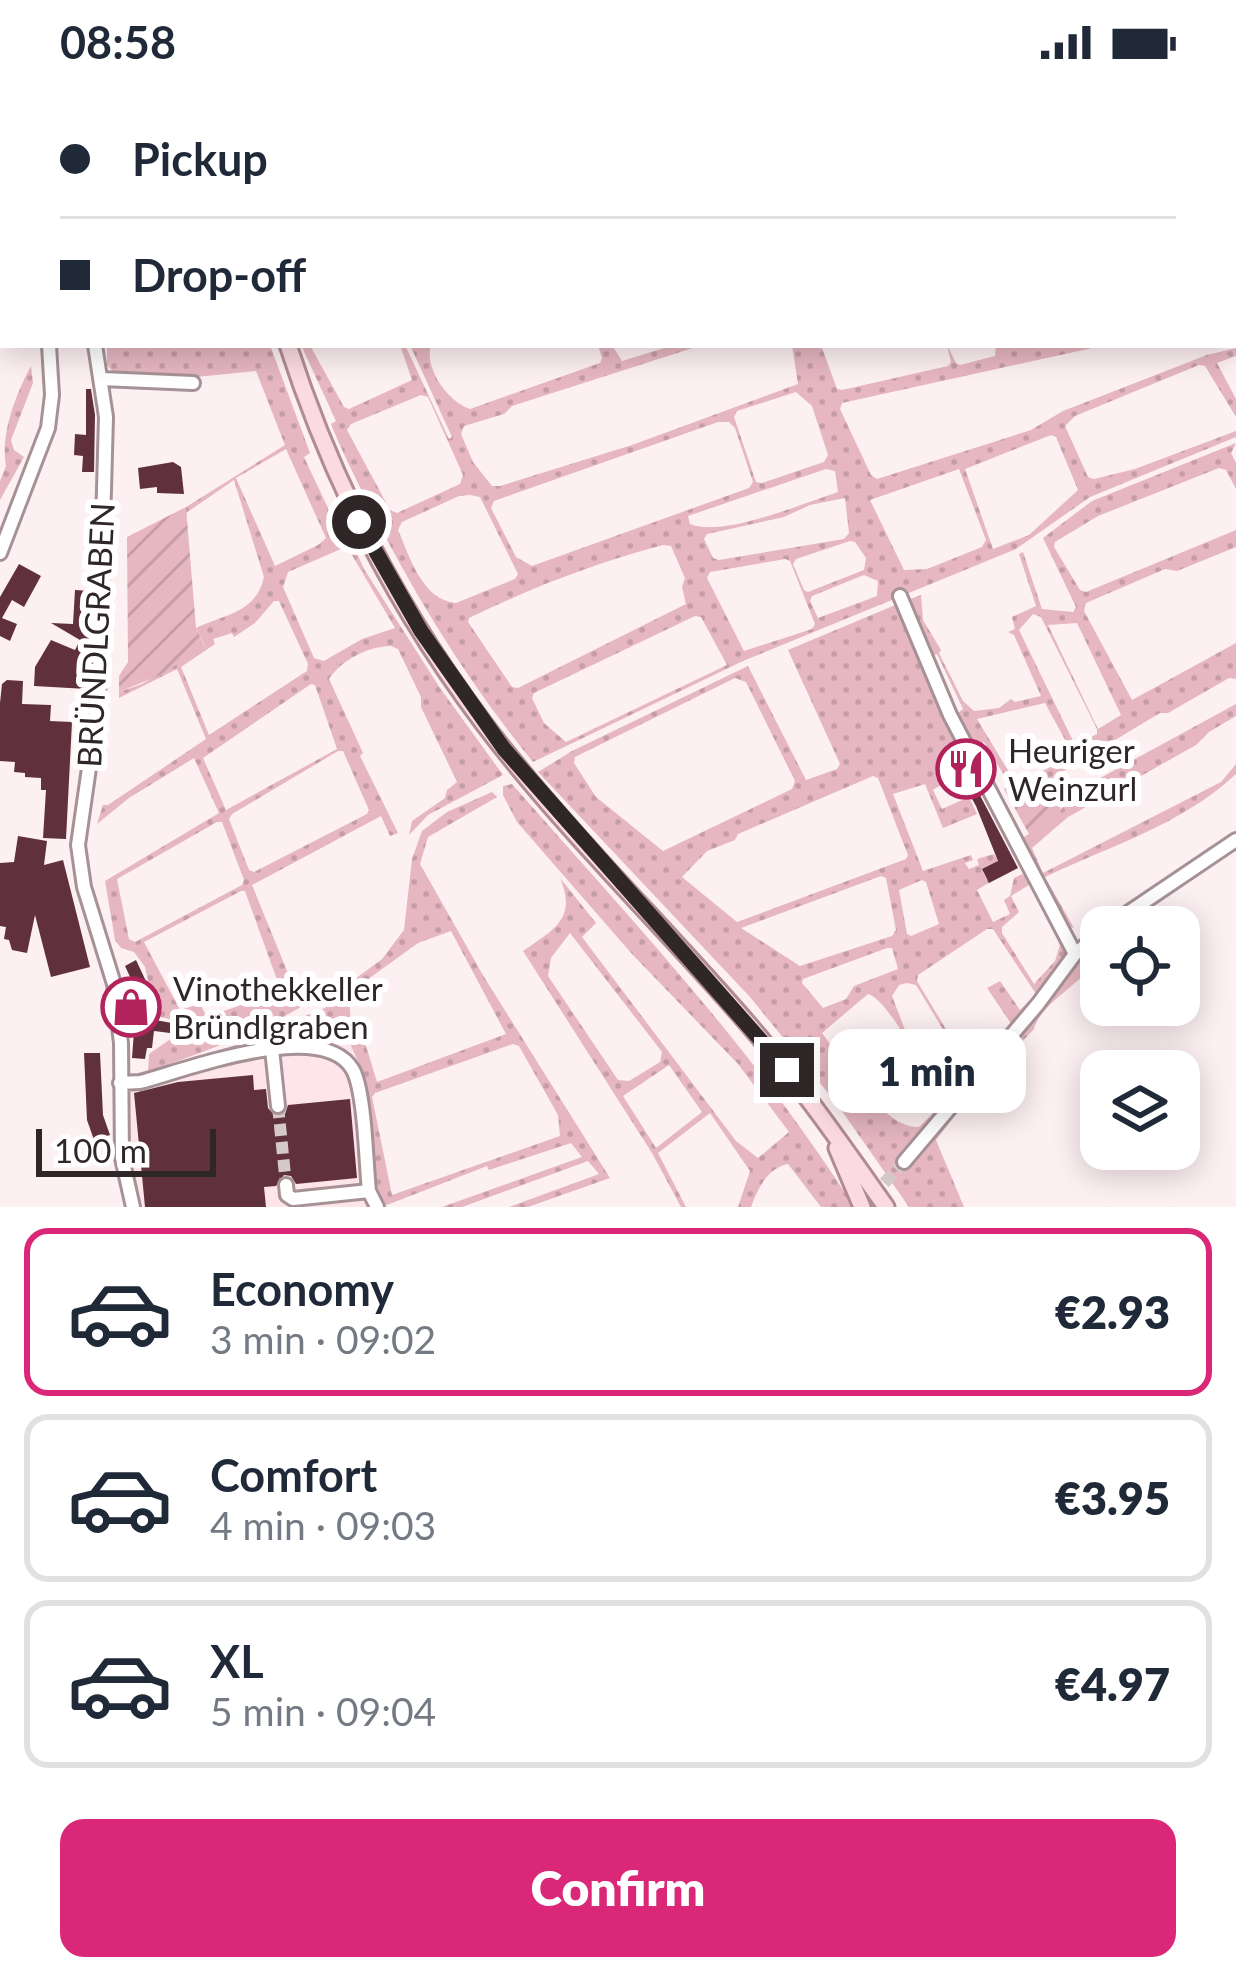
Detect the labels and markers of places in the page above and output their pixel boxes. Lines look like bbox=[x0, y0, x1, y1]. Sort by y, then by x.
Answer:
place label: Heuriger Weinzurl bbox=[1008, 730, 1137, 808]
restaurant icon: Heuriger Weinzurl bbox=[935, 738, 997, 800]
place label: Vinothekkeller Bründlgraben bbox=[173, 968, 383, 1046]
shop icon: Vinothekkeller Bründlgraben bbox=[100, 976, 162, 1038]

